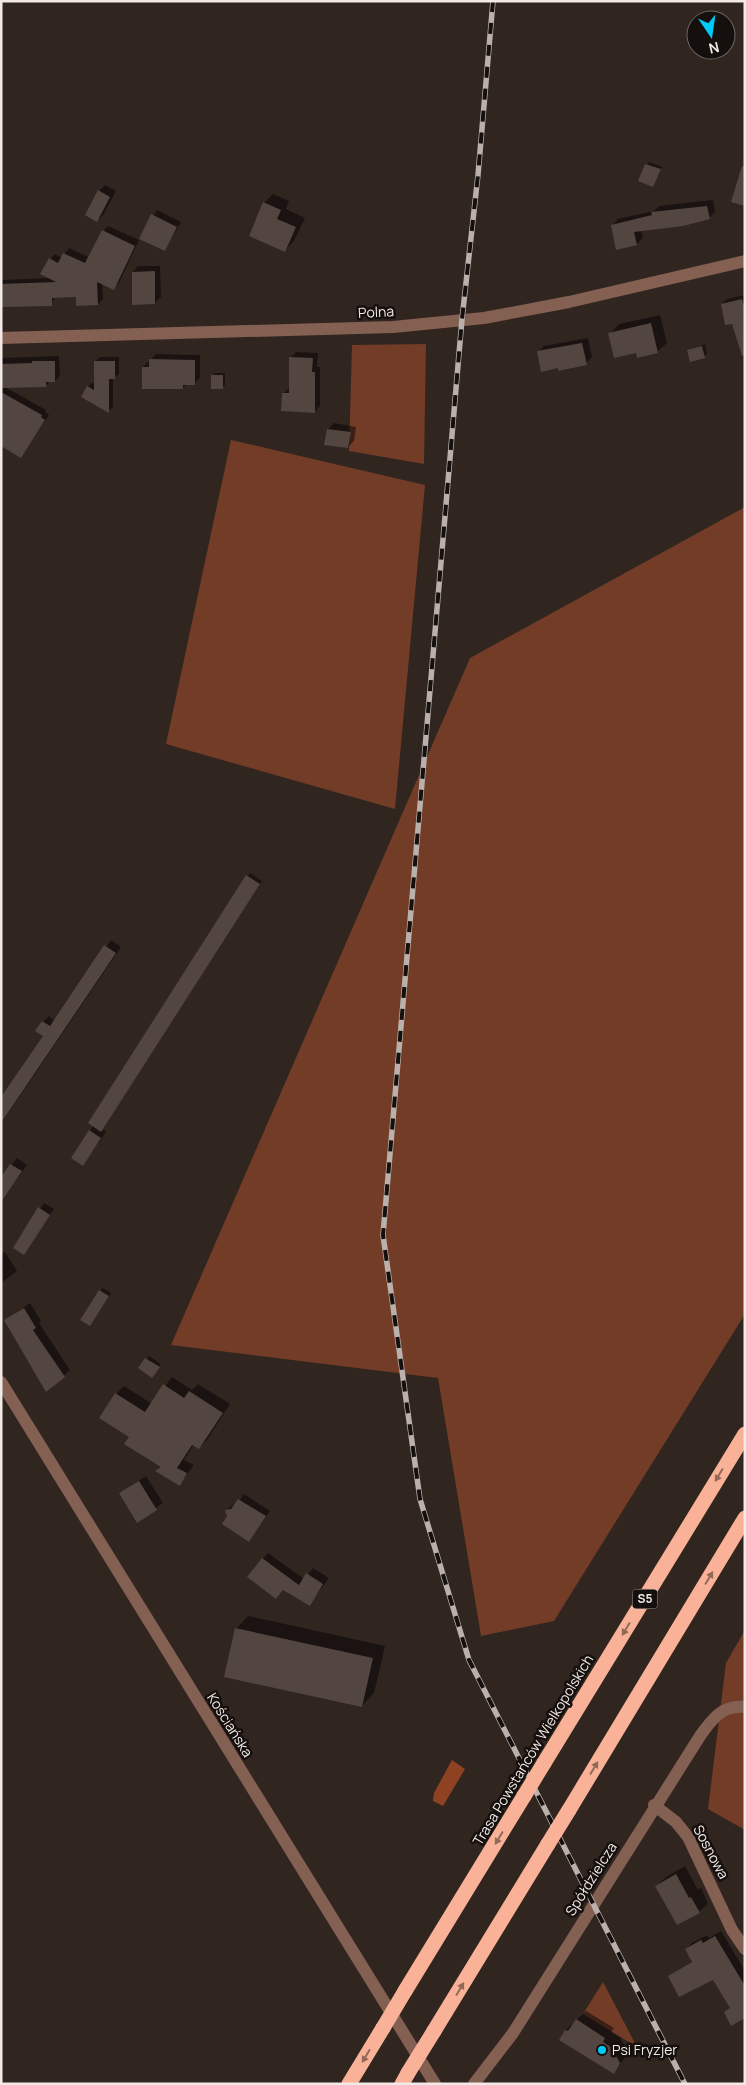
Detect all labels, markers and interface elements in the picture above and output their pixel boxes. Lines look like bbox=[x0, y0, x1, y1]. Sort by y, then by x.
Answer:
north arrow bbox=[686, 10, 736, 60]
text: N bbox=[707, 38, 721, 59]
street label: Polna bbox=[357, 301, 394, 322]
one-way arrow bbox=[715, 1469, 724, 1482]
one-way arrow bbox=[705, 1571, 714, 1584]
road number: S5 bbox=[632, 1590, 658, 1608]
one-way arrow bbox=[621, 1623, 630, 1636]
street label: Trasa Powstańców Wielkopolskich bbox=[468, 1651, 597, 1849]
street label: Kościańska bbox=[203, 1689, 258, 1760]
one-way arrow bbox=[589, 1762, 598, 1775]
street label: Sosnowa bbox=[689, 1821, 734, 1882]
one-way arrow bbox=[494, 1832, 503, 1845]
street label: Spółdzielcza bbox=[560, 1838, 621, 1919]
one-way arrow bbox=[455, 1982, 464, 1995]
place label: Psi Fryzjer bbox=[612, 2040, 677, 2059]
marker: Psi Fryzjer bbox=[596, 2044, 608, 2056]
one-way arrow bbox=[361, 2049, 370, 2062]

